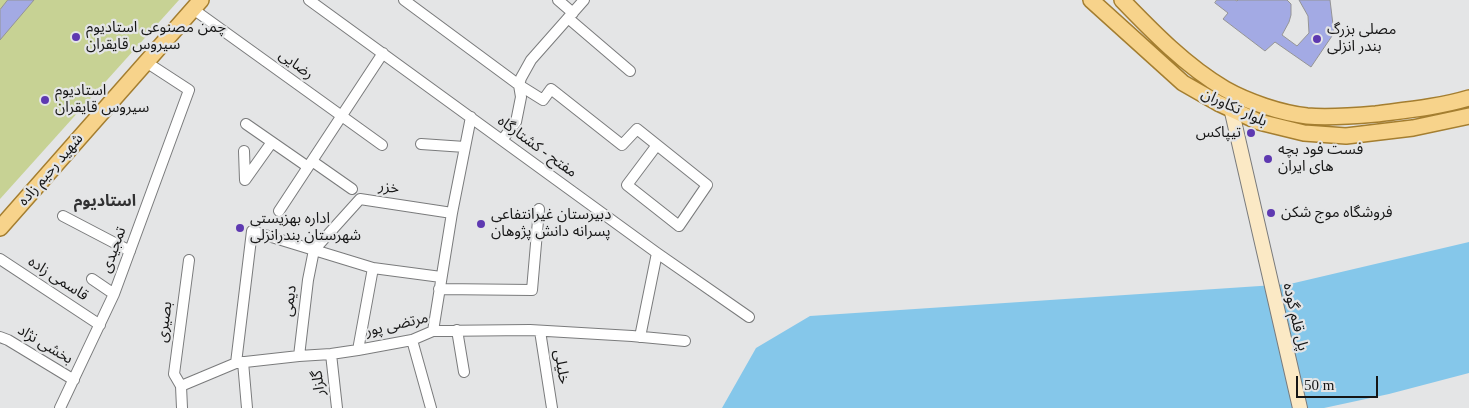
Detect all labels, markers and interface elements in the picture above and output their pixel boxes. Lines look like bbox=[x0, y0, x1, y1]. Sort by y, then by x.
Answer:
place label: چمن مصنوعی استادیوم سیروس قایقران bbox=[86, 19, 226, 54]
place label: مصلی بزرگ بندر انزلی bbox=[1327, 21, 1396, 56]
marker: چمن مصنوعی استادیوم سیروس قایقران bbox=[70, 31, 82, 43]
marker: مصلی بزرگ بندر انزلی bbox=[1311, 33, 1323, 45]
street label: رضایی bbox=[275, 46, 317, 84]
place label: استادیوم سیروس قایقران bbox=[55, 82, 149, 117]
street label: بلوار تکاوران bbox=[1198, 85, 1270, 131]
marker: استادیوم سیروس قایقران bbox=[39, 94, 51, 106]
street label: مفتح - کشتارگاه bbox=[494, 112, 580, 182]
place label: تیپاکس bbox=[1196, 124, 1241, 142]
marker: تیپاکس bbox=[1245, 127, 1257, 139]
street label: شهید رحیم زاده bbox=[15, 130, 87, 210]
place label: فست فود بچه های ایران bbox=[1278, 141, 1363, 176]
marker: فست فود بچه های ایران bbox=[1262, 153, 1274, 165]
street label: خزر bbox=[378, 178, 400, 198]
district label: استادیوم bbox=[74, 192, 136, 212]
place label: فروشگاه موج شکن bbox=[1281, 204, 1393, 222]
place label: دبیرستان غیرانتفاعی پسرانه دانش پژوهان bbox=[491, 206, 611, 241]
marker: فروشگاه موج شکن bbox=[1265, 207, 1277, 219]
place label: اداره بهزیستی شهرستان بندرانزلی bbox=[250, 210, 361, 245]
marker: دبیرستان غیرانتفاعی پسرانه دانش پژوهان bbox=[475, 218, 487, 230]
marker: اداره بهزیستی شهرستان بندرانزلی bbox=[234, 222, 246, 234]
street label: تمجیدی bbox=[97, 225, 131, 275]
street label: قاسمی زاده bbox=[24, 253, 92, 305]
street label: پل قلم گوده bbox=[1278, 281, 1312, 353]
street label: دیمی bbox=[279, 284, 301, 318]
street label: بصیری bbox=[154, 300, 176, 344]
street label: مرتضی پور bbox=[364, 309, 430, 341]
street label: بخشی نژاد bbox=[14, 321, 76, 369]
street label: خلیلی bbox=[549, 349, 573, 385]
scale bar bbox=[1299, 366, 1382, 398]
street label: گلزار bbox=[309, 369, 329, 397]
text: 50 m bbox=[1304, 377, 1334, 393]

